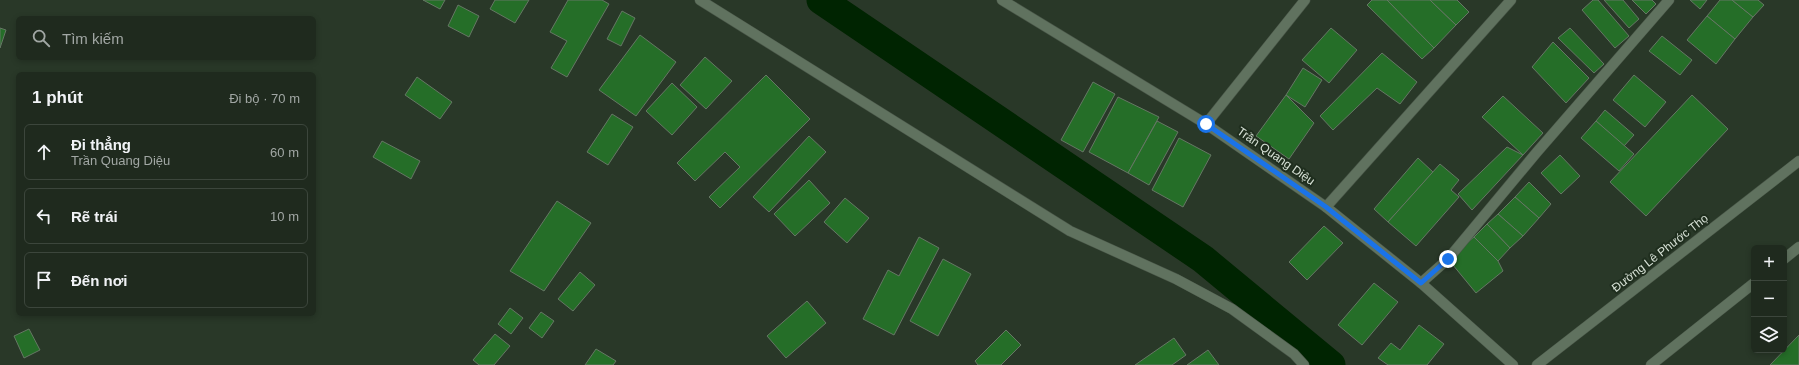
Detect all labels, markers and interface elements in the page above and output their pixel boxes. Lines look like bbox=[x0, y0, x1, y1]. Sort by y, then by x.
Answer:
search box bbox=[16, 16, 316, 60]
icon: search bbox=[30, 27, 52, 49]
text: Tìm kiếm bbox=[62, 30, 124, 47]
text: 1 phút bbox=[32, 88, 83, 107]
text: Đi bộ · 70 m bbox=[229, 91, 300, 106]
route start bbox=[1197, 115, 1215, 133]
street label: Trần Quang Diệu bbox=[1234, 124, 1318, 188]
text: Đi thẳng bbox=[71, 136, 131, 153]
icon: ahead bbox=[33, 141, 55, 163]
text: 60 m bbox=[270, 145, 299, 160]
text: Trần Quang Diệu bbox=[71, 153, 170, 168]
icon: left bbox=[33, 205, 55, 227]
text: Rẽ trái bbox=[71, 208, 118, 225]
text: 10 m bbox=[270, 209, 299, 224]
street label: Đường Lê Phước Thọ bbox=[1609, 211, 1711, 295]
map controls bbox=[1751, 245, 1787, 353]
button: + bbox=[1751, 245, 1787, 281]
route end bbox=[1439, 250, 1457, 268]
icon: arrive bbox=[33, 269, 55, 291]
text: Đến nơi bbox=[71, 272, 128, 289]
button: − bbox=[1751, 281, 1787, 317]
button: layers bbox=[1751, 317, 1787, 353]

